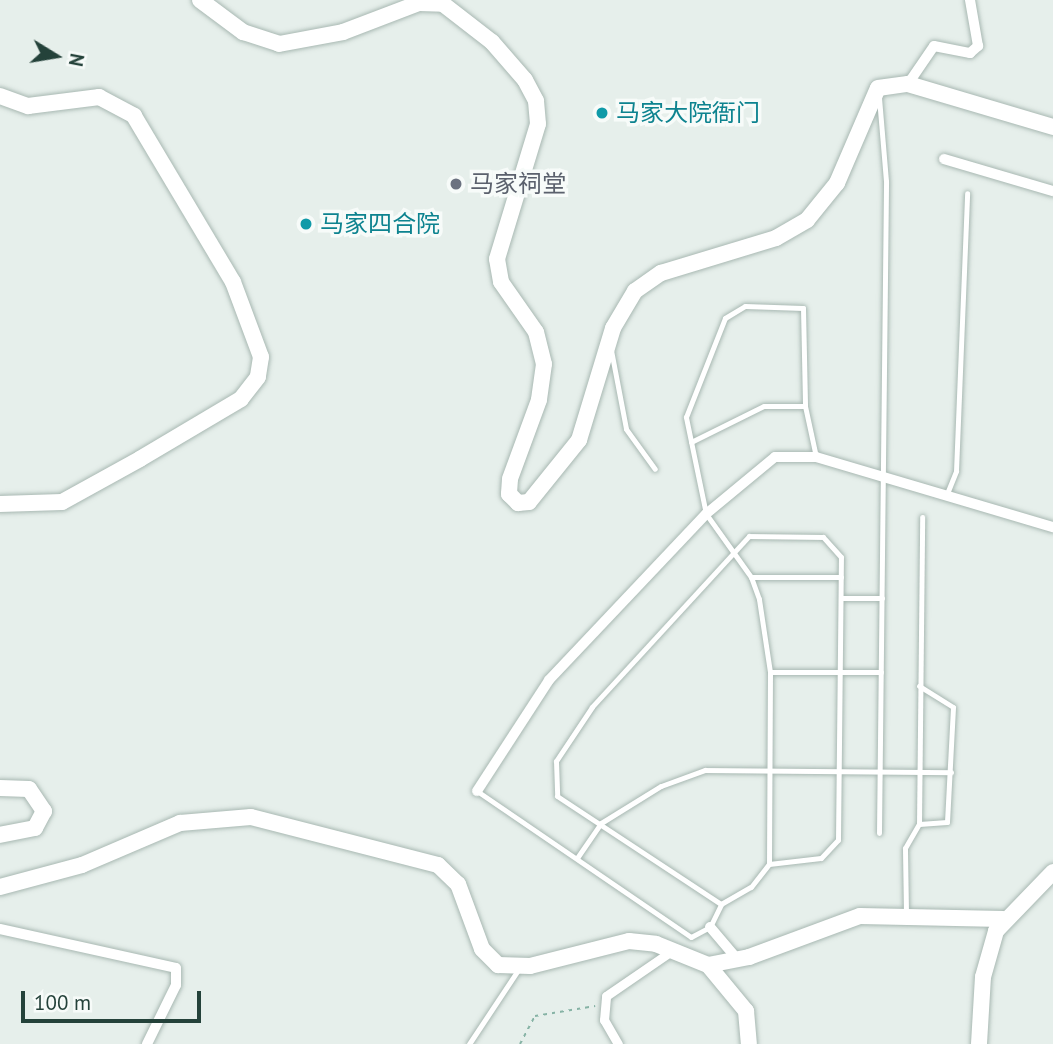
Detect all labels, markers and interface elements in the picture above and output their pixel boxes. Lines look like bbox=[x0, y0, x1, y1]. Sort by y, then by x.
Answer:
north arrow bbox=[21, 21, 91, 91]
text: N bbox=[64, 52, 90, 68]
place label: 马家大院衙门 bbox=[616, 99, 760, 127]
marker: 马家大院衙门 bbox=[594, 105, 610, 121]
place label: 马家祠堂 bbox=[470, 170, 566, 198]
marker: 马家祠堂 bbox=[448, 176, 464, 192]
place label: 马家四合院 bbox=[320, 210, 440, 238]
marker: 马家四合院 bbox=[298, 216, 314, 232]
scale bar bbox=[24, 978, 205, 1022]
text: 100 m bbox=[34, 989, 91, 1016]

